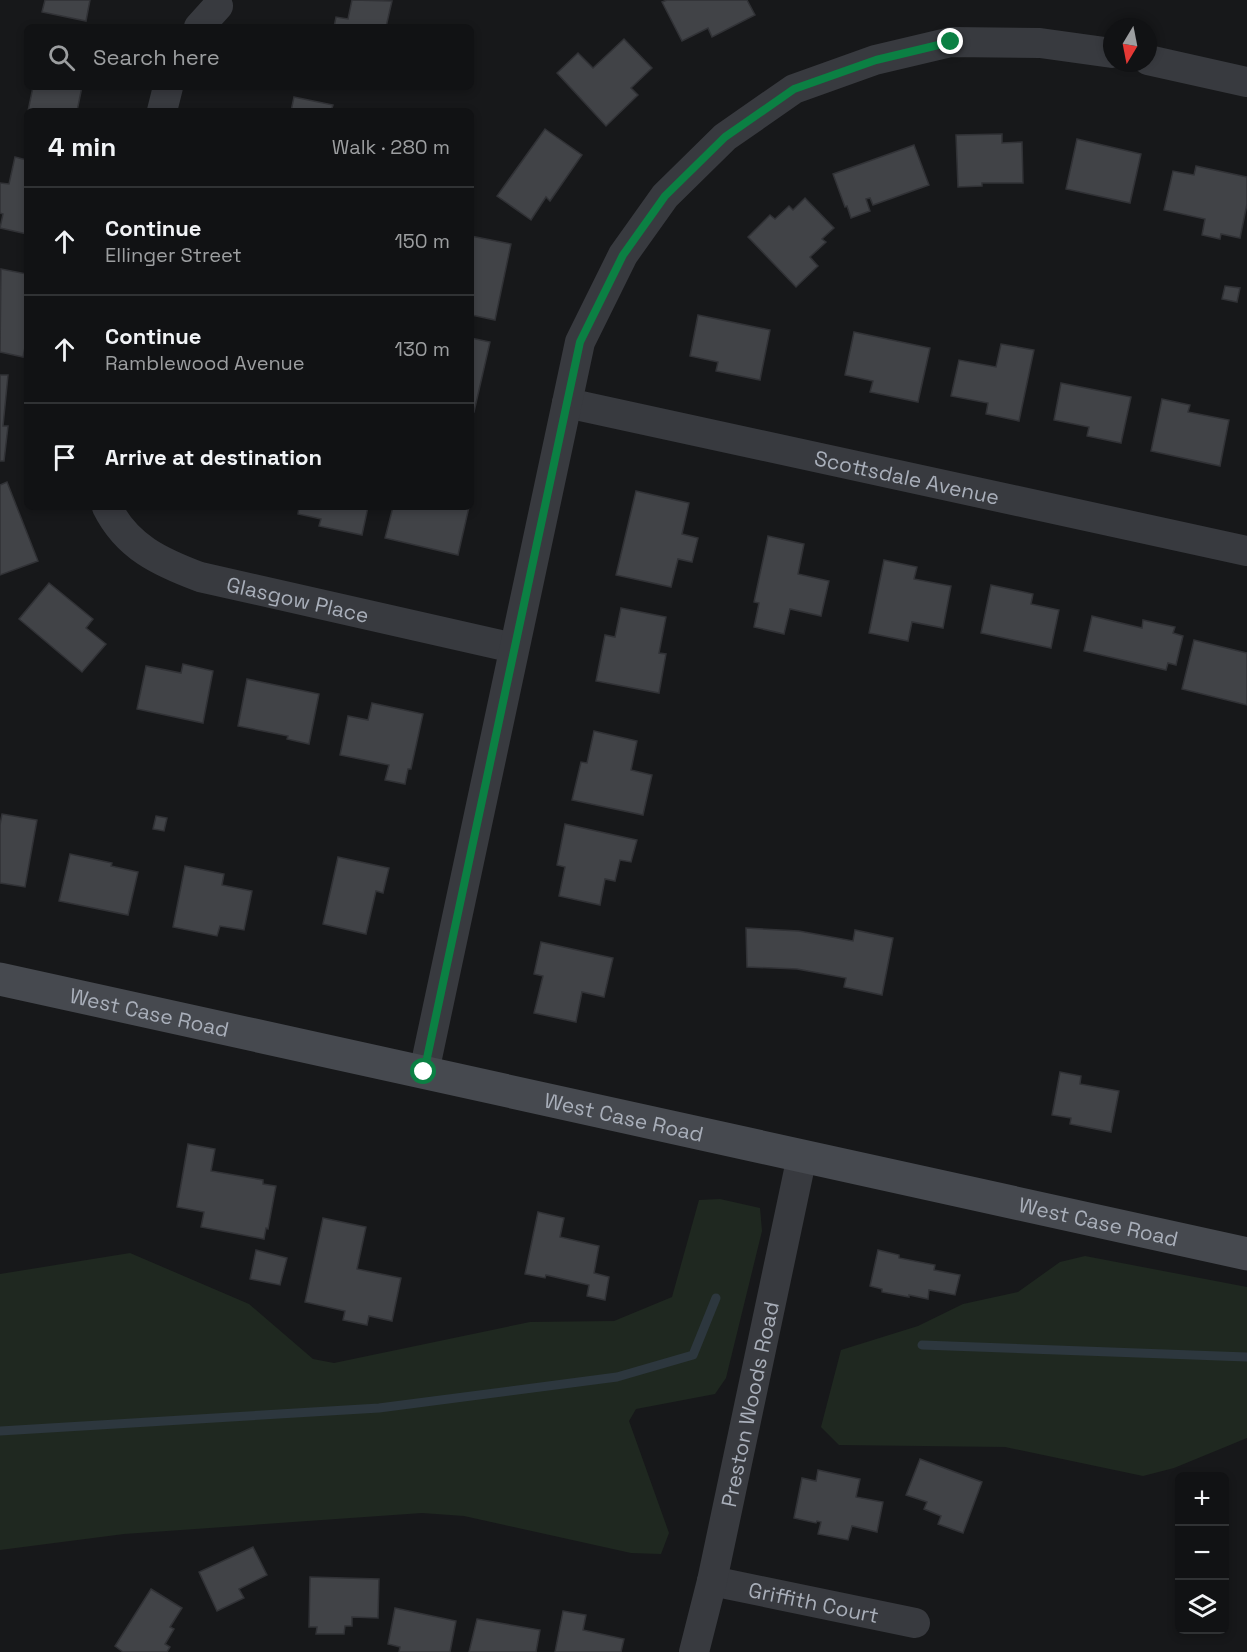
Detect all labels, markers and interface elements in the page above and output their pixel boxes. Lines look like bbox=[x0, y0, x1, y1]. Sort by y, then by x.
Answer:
north arrow bbox=[1103, 18, 1157, 72]
search box bbox=[24, 24, 474, 90]
route end bbox=[937, 28, 963, 54]
icon: search bbox=[45, 41, 78, 74]
text: Search here bbox=[93, 43, 220, 71]
text: 4 min bbox=[48, 130, 116, 164]
text: Walk · 280 m bbox=[332, 134, 450, 160]
text: Continue bbox=[105, 214, 201, 242]
icon: ahead bbox=[48, 225, 81, 258]
text: 150 m bbox=[395, 228, 450, 254]
text: Ellinger Street bbox=[105, 242, 242, 268]
text: Continue bbox=[105, 322, 201, 350]
icon: ahead bbox=[48, 333, 81, 366]
text: 130 m bbox=[394, 336, 450, 362]
text: Ramblewood Avenue bbox=[105, 350, 305, 376]
icon: arrive bbox=[48, 441, 81, 474]
text: Arrive at destination bbox=[105, 443, 322, 471]
street label: Scottsdale Avenue bbox=[812, 444, 1002, 510]
street label: Glasgow Place bbox=[224, 570, 372, 628]
street label: West Case Road bbox=[67, 981, 232, 1043]
route start bbox=[410, 1058, 436, 1084]
street label: West Case Road bbox=[542, 1086, 706, 1147]
street label: West Case Road bbox=[1016, 1191, 1181, 1252]
street label: Preston Woods Road bbox=[715, 1299, 784, 1509]
map controls bbox=[1175, 1472, 1229, 1634]
button: + bbox=[1175, 1472, 1229, 1526]
button: − bbox=[1175, 1526, 1229, 1580]
street label: Griffith Court bbox=[746, 1575, 881, 1629]
button: layers bbox=[1175, 1580, 1229, 1634]

